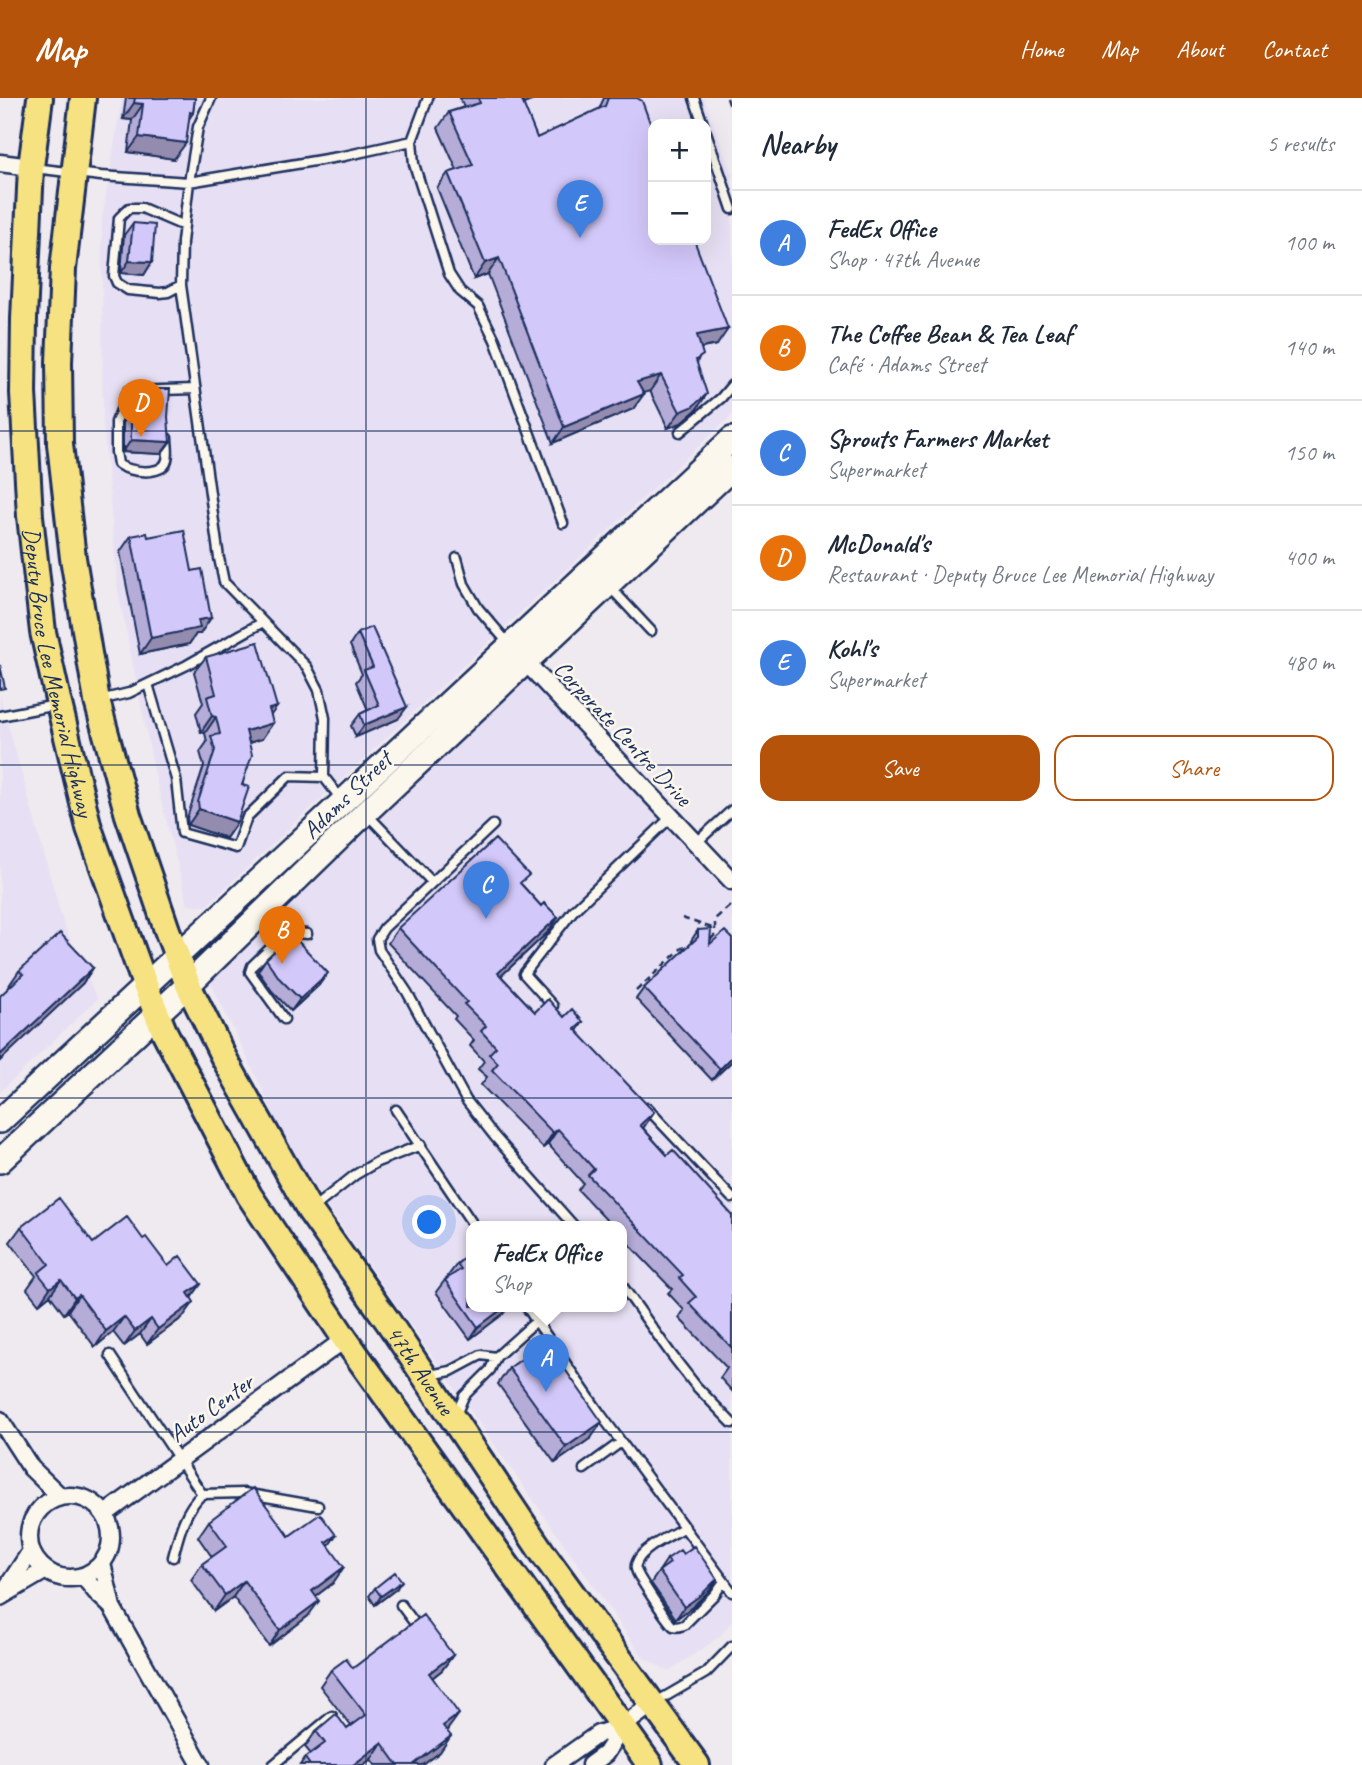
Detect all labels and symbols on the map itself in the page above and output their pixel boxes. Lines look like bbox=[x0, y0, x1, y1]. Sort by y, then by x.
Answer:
pin: E bbox=[557, 180, 603, 238]
pin: D bbox=[118, 379, 164, 437]
street label: Deputy Bruce Lee Memorial Highway bbox=[16, 526, 101, 822]
street label: Corporate Centre Drive bbox=[548, 654, 700, 814]
street label: Adams Street bbox=[296, 743, 400, 845]
pin: C bbox=[463, 861, 509, 919]
pin: B bbox=[259, 906, 305, 964]
your location bbox=[412, 1205, 446, 1239]
street label: 47th Avenue bbox=[380, 1319, 462, 1422]
pin: A bbox=[523, 1334, 569, 1392]
street label: Auto Center bbox=[163, 1366, 261, 1449]

